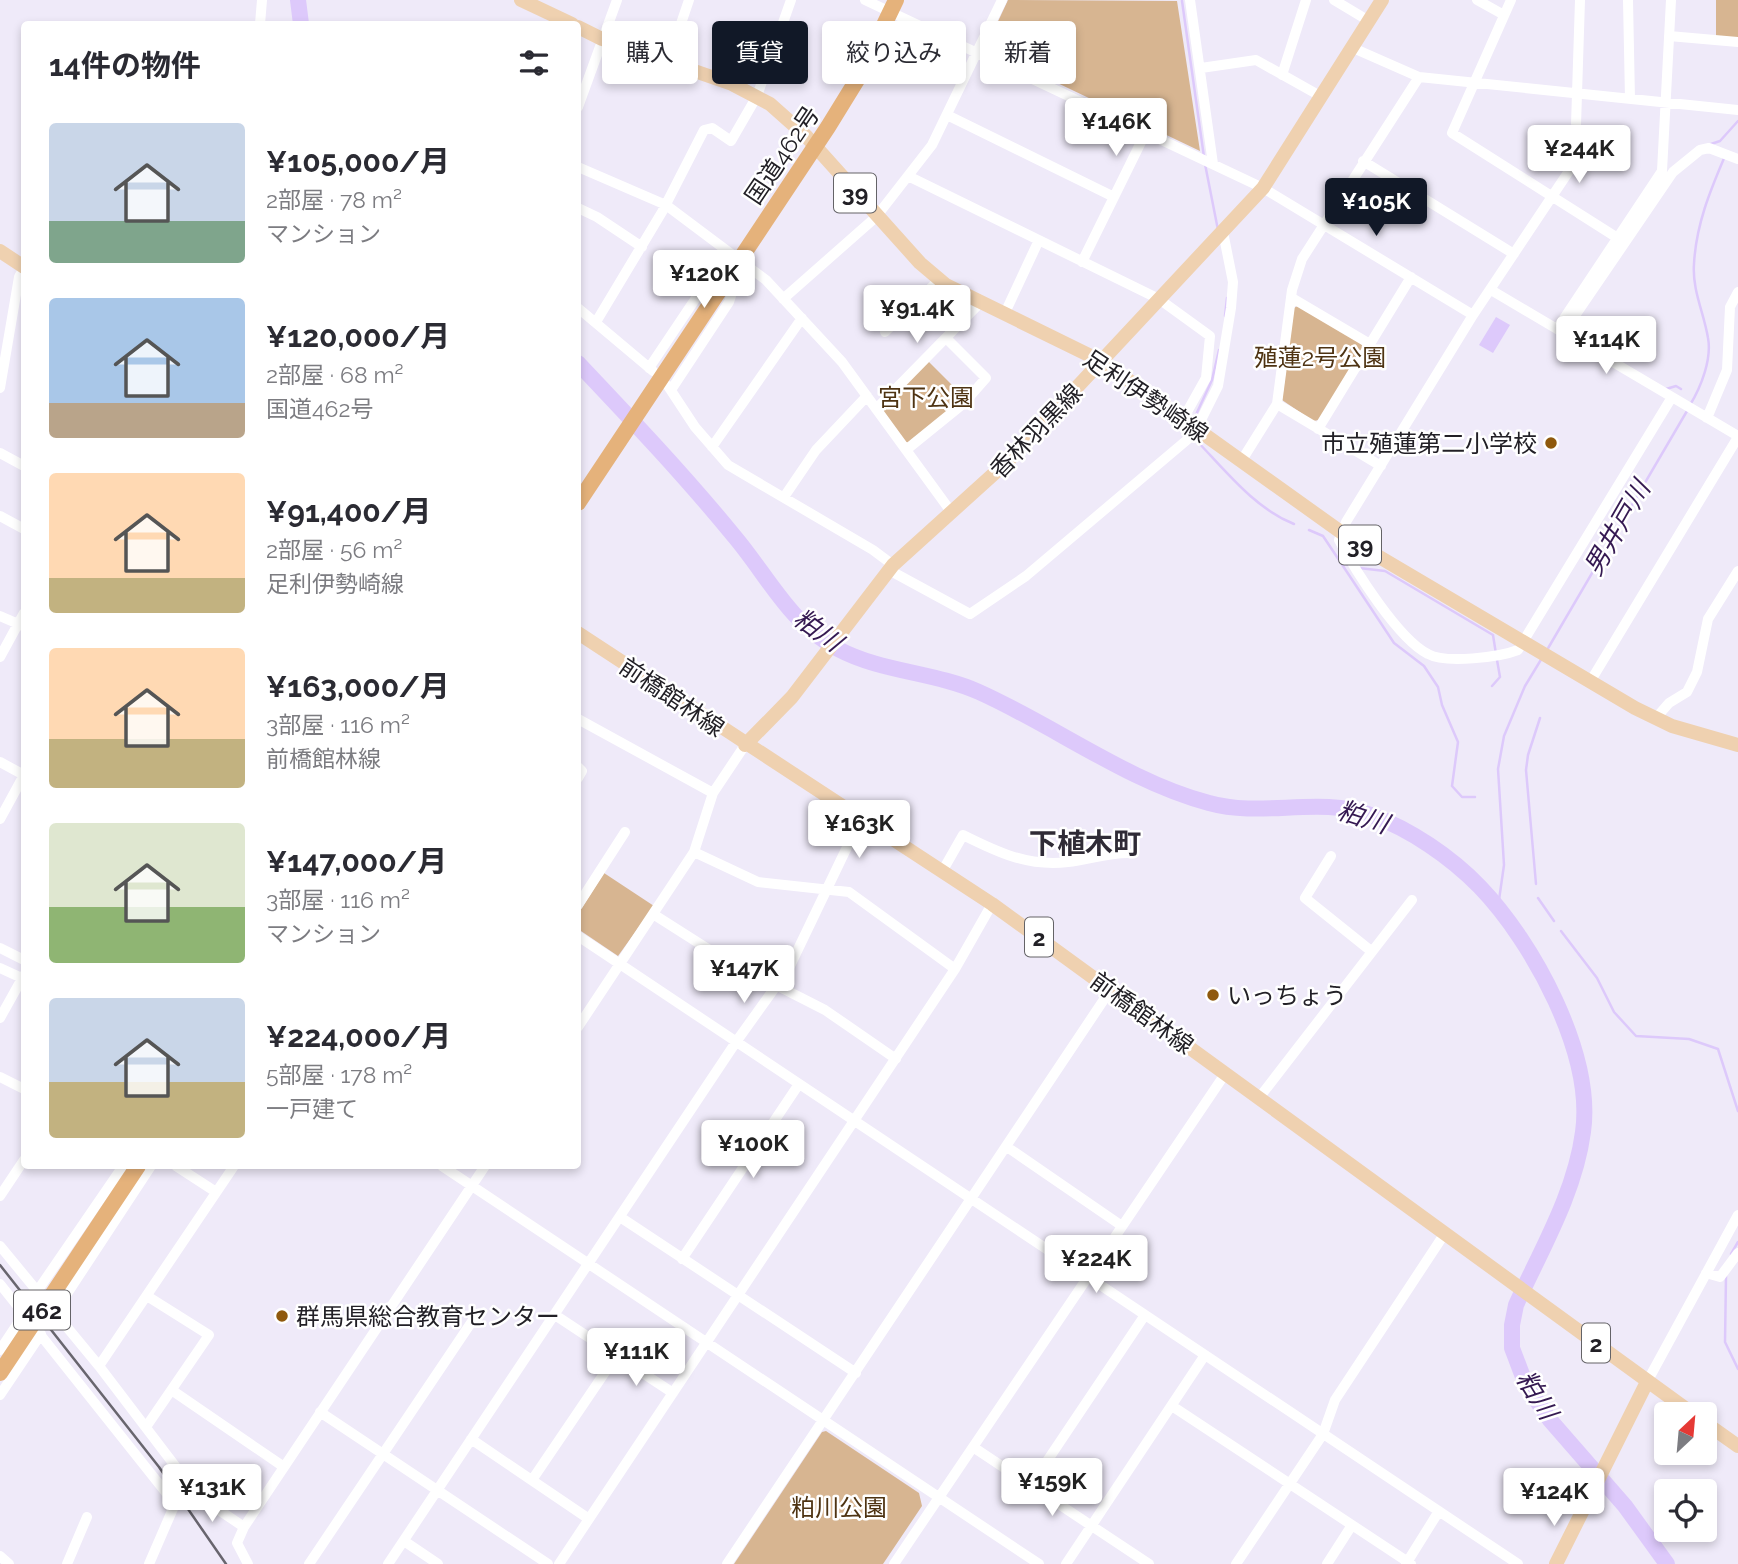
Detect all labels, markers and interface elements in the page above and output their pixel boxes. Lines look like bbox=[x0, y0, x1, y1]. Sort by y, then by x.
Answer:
chip: 購入 bbox=[602, 21, 698, 84]
chip: 賃貸 bbox=[712, 21, 808, 84]
chip: 絞り込み bbox=[822, 21, 966, 84]
chip: 新着 bbox=[980, 21, 1076, 84]
icon: filters bbox=[515, 44, 553, 82]
text: 14件の物件 bbox=[49, 48, 201, 83]
pin: ¥146K bbox=[1067, 99, 1165, 158]
street label: 国道462号 bbox=[739, 100, 825, 210]
text: ¥146K bbox=[1081, 107, 1151, 134]
pin: ¥244K bbox=[1530, 125, 1628, 185]
text: ¥244K bbox=[1543, 134, 1615, 161]
text: ¥105,000/月 bbox=[266, 144, 450, 179]
icon: home bbox=[105, 151, 189, 235]
road number: 39 bbox=[834, 174, 876, 212]
pin: ¥105K bbox=[1327, 178, 1425, 238]
text: 2部屋 · 78 m² bbox=[266, 186, 402, 213]
text: ¥105K bbox=[1341, 187, 1411, 214]
text: マンション bbox=[266, 220, 381, 247]
pin: ¥120K bbox=[655, 250, 753, 310]
text: ¥120K bbox=[669, 259, 739, 286]
pin: ¥91.4K bbox=[860, 286, 974, 345]
text: ¥91.4K bbox=[880, 294, 954, 321]
pin: ¥114K bbox=[1557, 316, 1655, 376]
text: ¥120,000/月 bbox=[266, 319, 450, 354]
text: ¥114K bbox=[1572, 325, 1640, 352]
icon: home bbox=[105, 326, 189, 410]
park label: 殖蓮2号公園 bbox=[1254, 343, 1386, 372]
street label: 足利伊勢崎線 bbox=[1078, 344, 1214, 448]
text: 2部屋 · 68 m² bbox=[266, 361, 404, 388]
street label: 香林羽黒線 bbox=[984, 378, 1088, 484]
park label: 宮下公園 bbox=[878, 383, 974, 412]
text: 国道462号 bbox=[266, 395, 373, 422]
place label: 市立殖蓮第二小学校 bbox=[1321, 429, 1537, 458]
marker: 市立殖蓮第二小学校 bbox=[1543, 435, 1559, 451]
water label: 男井戸川 bbox=[1578, 473, 1657, 581]
text: ¥91,400/月 bbox=[266, 494, 431, 529]
icon: home bbox=[105, 501, 189, 585]
road number: 39 bbox=[1339, 526, 1381, 565]
text: 2部屋 · 56 m² bbox=[266, 536, 402, 563]
text: 足利伊勢崎線 bbox=[266, 570, 404, 597]
water label: 粕川 bbox=[788, 603, 850, 659]
street label: 前橋館林線 bbox=[614, 651, 730, 743]
text: ¥163,000/月 bbox=[266, 669, 450, 704]
icon: home bbox=[105, 676, 189, 760]
text: 3部屋 · 116 m² bbox=[266, 711, 410, 738]
text: 前橋館林線 bbox=[266, 745, 381, 772]
water label: 粕川 bbox=[1334, 795, 1395, 840]
pin: ¥163K bbox=[810, 800, 908, 860]
text: ¥163K bbox=[824, 809, 894, 836]
district label: 下植木町 bbox=[1029, 827, 1141, 860]
text: ¥147,000/月 bbox=[266, 844, 447, 879]
icon: home bbox=[105, 851, 189, 935]
text: 3部屋 · 116 m² bbox=[266, 886, 410, 913]
road number: 2 bbox=[1025, 918, 1053, 956]
text: マンション bbox=[266, 920, 381, 947]
pin: ¥147K bbox=[695, 946, 793, 1005]
text: ¥147K bbox=[709, 954, 779, 981]
street label: 前橋館林線 bbox=[1085, 966, 1199, 1060]
place label: いっちょう bbox=[1227, 981, 1347, 1010]
marker: いっちょう bbox=[1205, 987, 1221, 1003]
text: ¥224,000/月 bbox=[266, 1019, 451, 1054]
icon: home bbox=[105, 1026, 189, 1110]
text: 5部屋 · 178 m² bbox=[266, 1061, 412, 1088]
text: 一戸建て bbox=[266, 1095, 358, 1122]
pin: ¥100K bbox=[704, 1120, 802, 1180]
text: ¥100K bbox=[717, 1129, 789, 1156]
pin: ¥224K bbox=[1047, 1236, 1145, 1295]
text: ¥224K bbox=[1061, 1244, 1131, 1271]
road number: 462 bbox=[14, 1290, 70, 1330]
place label: 群馬県総合教育センター bbox=[296, 1302, 560, 1331]
marker: 群馬県総合教育センター bbox=[274, 1308, 290, 1324]
road number: 2 bbox=[1582, 1324, 1610, 1362]
pin: ¥111K bbox=[587, 1328, 685, 1388]
text: ¥111K bbox=[603, 1337, 669, 1364]
water label: 粕川 bbox=[1510, 1365, 1565, 1428]
north arrow bbox=[1654, 1402, 1717, 1465]
map controls bbox=[1654, 1402, 1717, 1542]
pin: ¥159K bbox=[1003, 1458, 1101, 1518]
pin: ¥131K bbox=[163, 1464, 261, 1524]
text: ¥159K bbox=[1017, 1467, 1087, 1494]
pin: ¥124K bbox=[1505, 1468, 1603, 1528]
text: ¥131K bbox=[178, 1473, 246, 1500]
text: ¥124K bbox=[1519, 1477, 1589, 1504]
button: locate bbox=[1654, 1479, 1717, 1542]
park label: 粕川公園 bbox=[791, 1493, 887, 1522]

